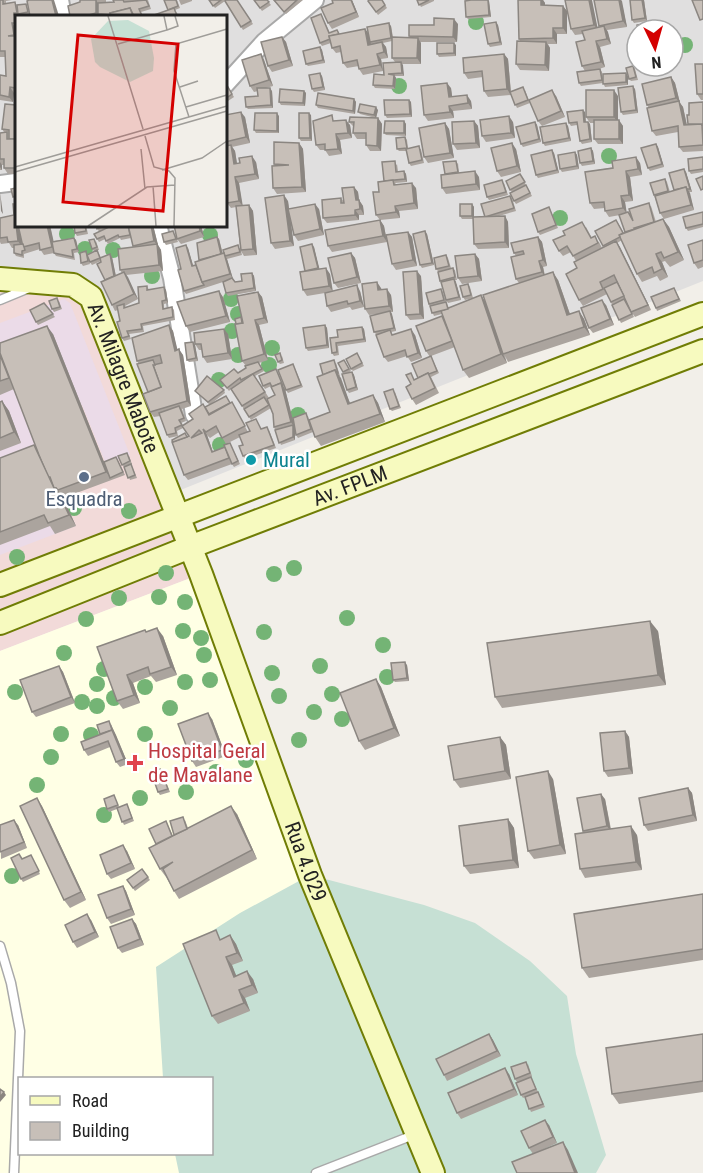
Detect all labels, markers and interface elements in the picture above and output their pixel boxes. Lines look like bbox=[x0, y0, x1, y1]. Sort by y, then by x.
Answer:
inset map bbox=[15, 15, 226, 226]
north arrow bbox=[625, 18, 685, 78]
text: N bbox=[651, 53, 662, 72]
street label: Av. Milagre Mabote bbox=[83, 299, 164, 457]
place label: Mural bbox=[263, 448, 310, 472]
marker: Mural bbox=[244, 453, 258, 467]
street label: Av. FPLM bbox=[310, 461, 391, 511]
marker: Esquadra bbox=[77, 470, 91, 484]
place label: Esquadra bbox=[45, 487, 123, 511]
place label: Hospital Geral de Mavalane bbox=[148, 739, 265, 787]
marker: Hospital Geral de Mavalane bbox=[126, 754, 144, 772]
street label: Rua 4.029 bbox=[280, 819, 332, 905]
legend bbox=[18, 1077, 213, 1155]
text: Road bbox=[72, 1090, 108, 1111]
text: Building bbox=[72, 1120, 129, 1141]

